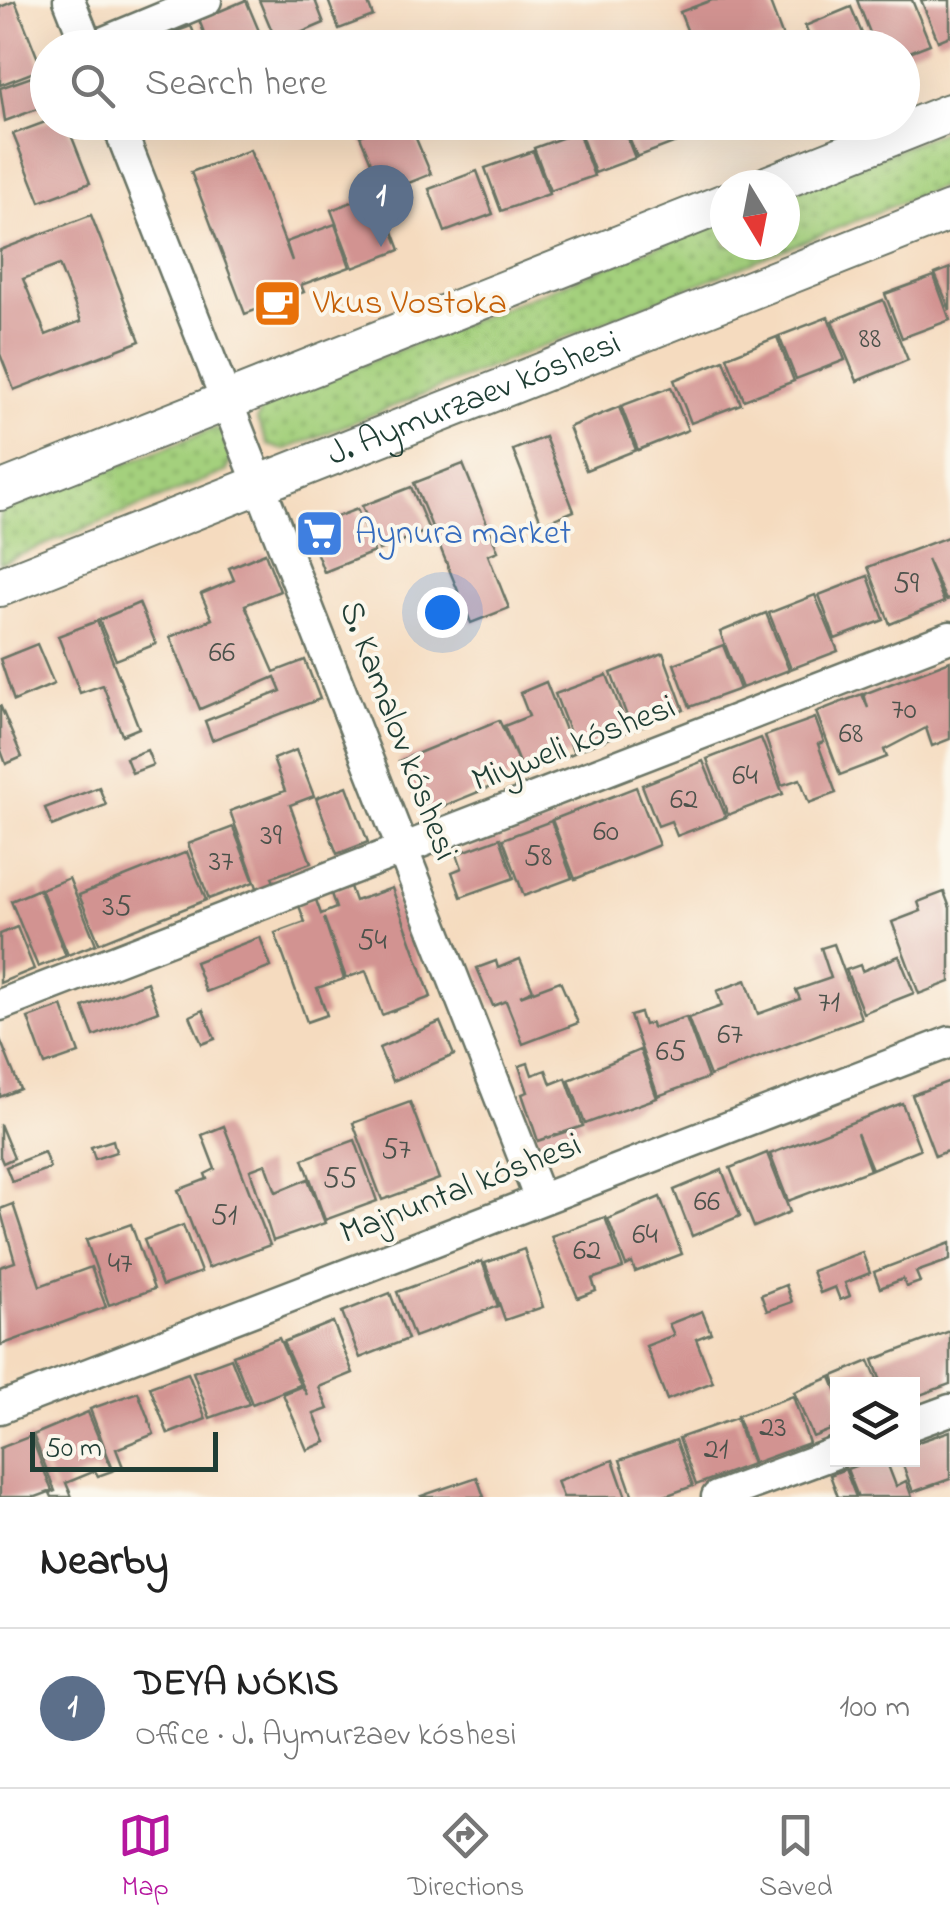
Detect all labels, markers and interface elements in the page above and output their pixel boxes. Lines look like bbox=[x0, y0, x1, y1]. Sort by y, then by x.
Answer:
search box bbox=[30, 30, 920, 140]
text: Search here bbox=[145, 57, 327, 113]
icon: search bbox=[65, 58, 120, 113]
pin: 1 bbox=[348, 164, 414, 247]
north arrow bbox=[710, 170, 800, 260]
cafe icon: Vkus Vostoka bbox=[252, 278, 304, 330]
place label: Vkus Vostoka bbox=[312, 279, 507, 330]
street label: J. Aymurzaev kóshesi bbox=[320, 318, 628, 480]
house number: 88 bbox=[859, 318, 881, 362]
supermarket icon: Aynura market bbox=[294, 508, 346, 560]
place label: Aynura market bbox=[355, 509, 572, 560]
house number: 59 bbox=[893, 563, 919, 607]
your location bbox=[417, 587, 468, 638]
street label: S. Kamalov kóshesi bbox=[324, 594, 470, 868]
house number: 66 bbox=[209, 632, 235, 676]
street label: Miyweli kóshesi bbox=[465, 683, 683, 807]
house number: 70 bbox=[891, 689, 917, 733]
house number: 68 bbox=[839, 713, 863, 757]
house number: 64 bbox=[732, 755, 758, 799]
house number: 62 bbox=[670, 779, 698, 823]
house number: 60 bbox=[593, 811, 619, 855]
house number: 39 bbox=[260, 815, 282, 859]
house number: 58 bbox=[524, 836, 552, 880]
house number: 37 bbox=[209, 841, 233, 885]
house number: 35 bbox=[102, 886, 132, 930]
house number: 54 bbox=[357, 920, 387, 964]
house number: 71 bbox=[818, 982, 840, 1026]
house number: 67 bbox=[717, 1014, 743, 1058]
house number: 65 bbox=[656, 1031, 686, 1075]
street label: Majnuntal kóshesi bbox=[333, 1121, 589, 1259]
house number: 57 bbox=[381, 1129, 411, 1173]
house number: 55 bbox=[323, 1158, 357, 1202]
house number: 66 bbox=[694, 1181, 720, 1225]
house number: 51 bbox=[211, 1195, 237, 1239]
house number: 64 bbox=[632, 1214, 658, 1258]
house number: 62 bbox=[573, 1230, 601, 1274]
house number: 47 bbox=[108, 1243, 132, 1287]
map controls bbox=[830, 1377, 920, 1467]
button: layers bbox=[830, 1377, 920, 1467]
house number: 23 bbox=[759, 1407, 787, 1451]
scale bar bbox=[30, 1427, 218, 1472]
text: 50 m bbox=[45, 1429, 102, 1470]
house number: 21 bbox=[704, 1429, 728, 1473]
text: Nearby bbox=[40, 1532, 168, 1593]
text: DEYA NÓKIS bbox=[135, 1657, 339, 1713]
text: 1 bbox=[67, 1685, 78, 1732]
text: 100 m bbox=[839, 1685, 910, 1732]
text: Office · J. Aymurzaev kóshesi bbox=[135, 1713, 516, 1760]
tab: Map bbox=[118, 1808, 173, 1909]
tab: Directions bbox=[408, 1808, 524, 1909]
tab: Saved bbox=[759, 1808, 832, 1909]

